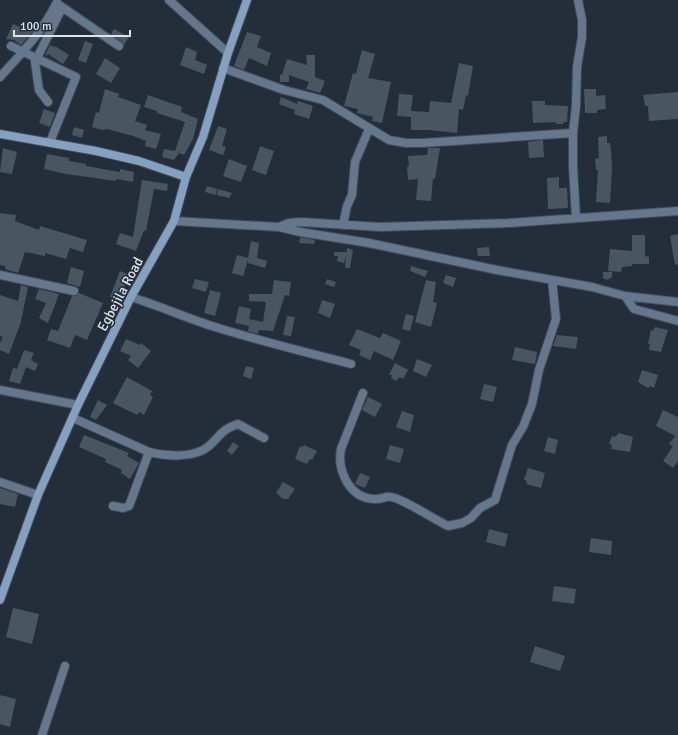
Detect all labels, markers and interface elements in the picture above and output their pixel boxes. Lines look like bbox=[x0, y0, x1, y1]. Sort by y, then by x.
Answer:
scale bar bbox=[14, 12, 130, 38]
text: 100 m bbox=[20, 19, 52, 34]
street label: Egbejila Road bbox=[94, 254, 147, 334]

